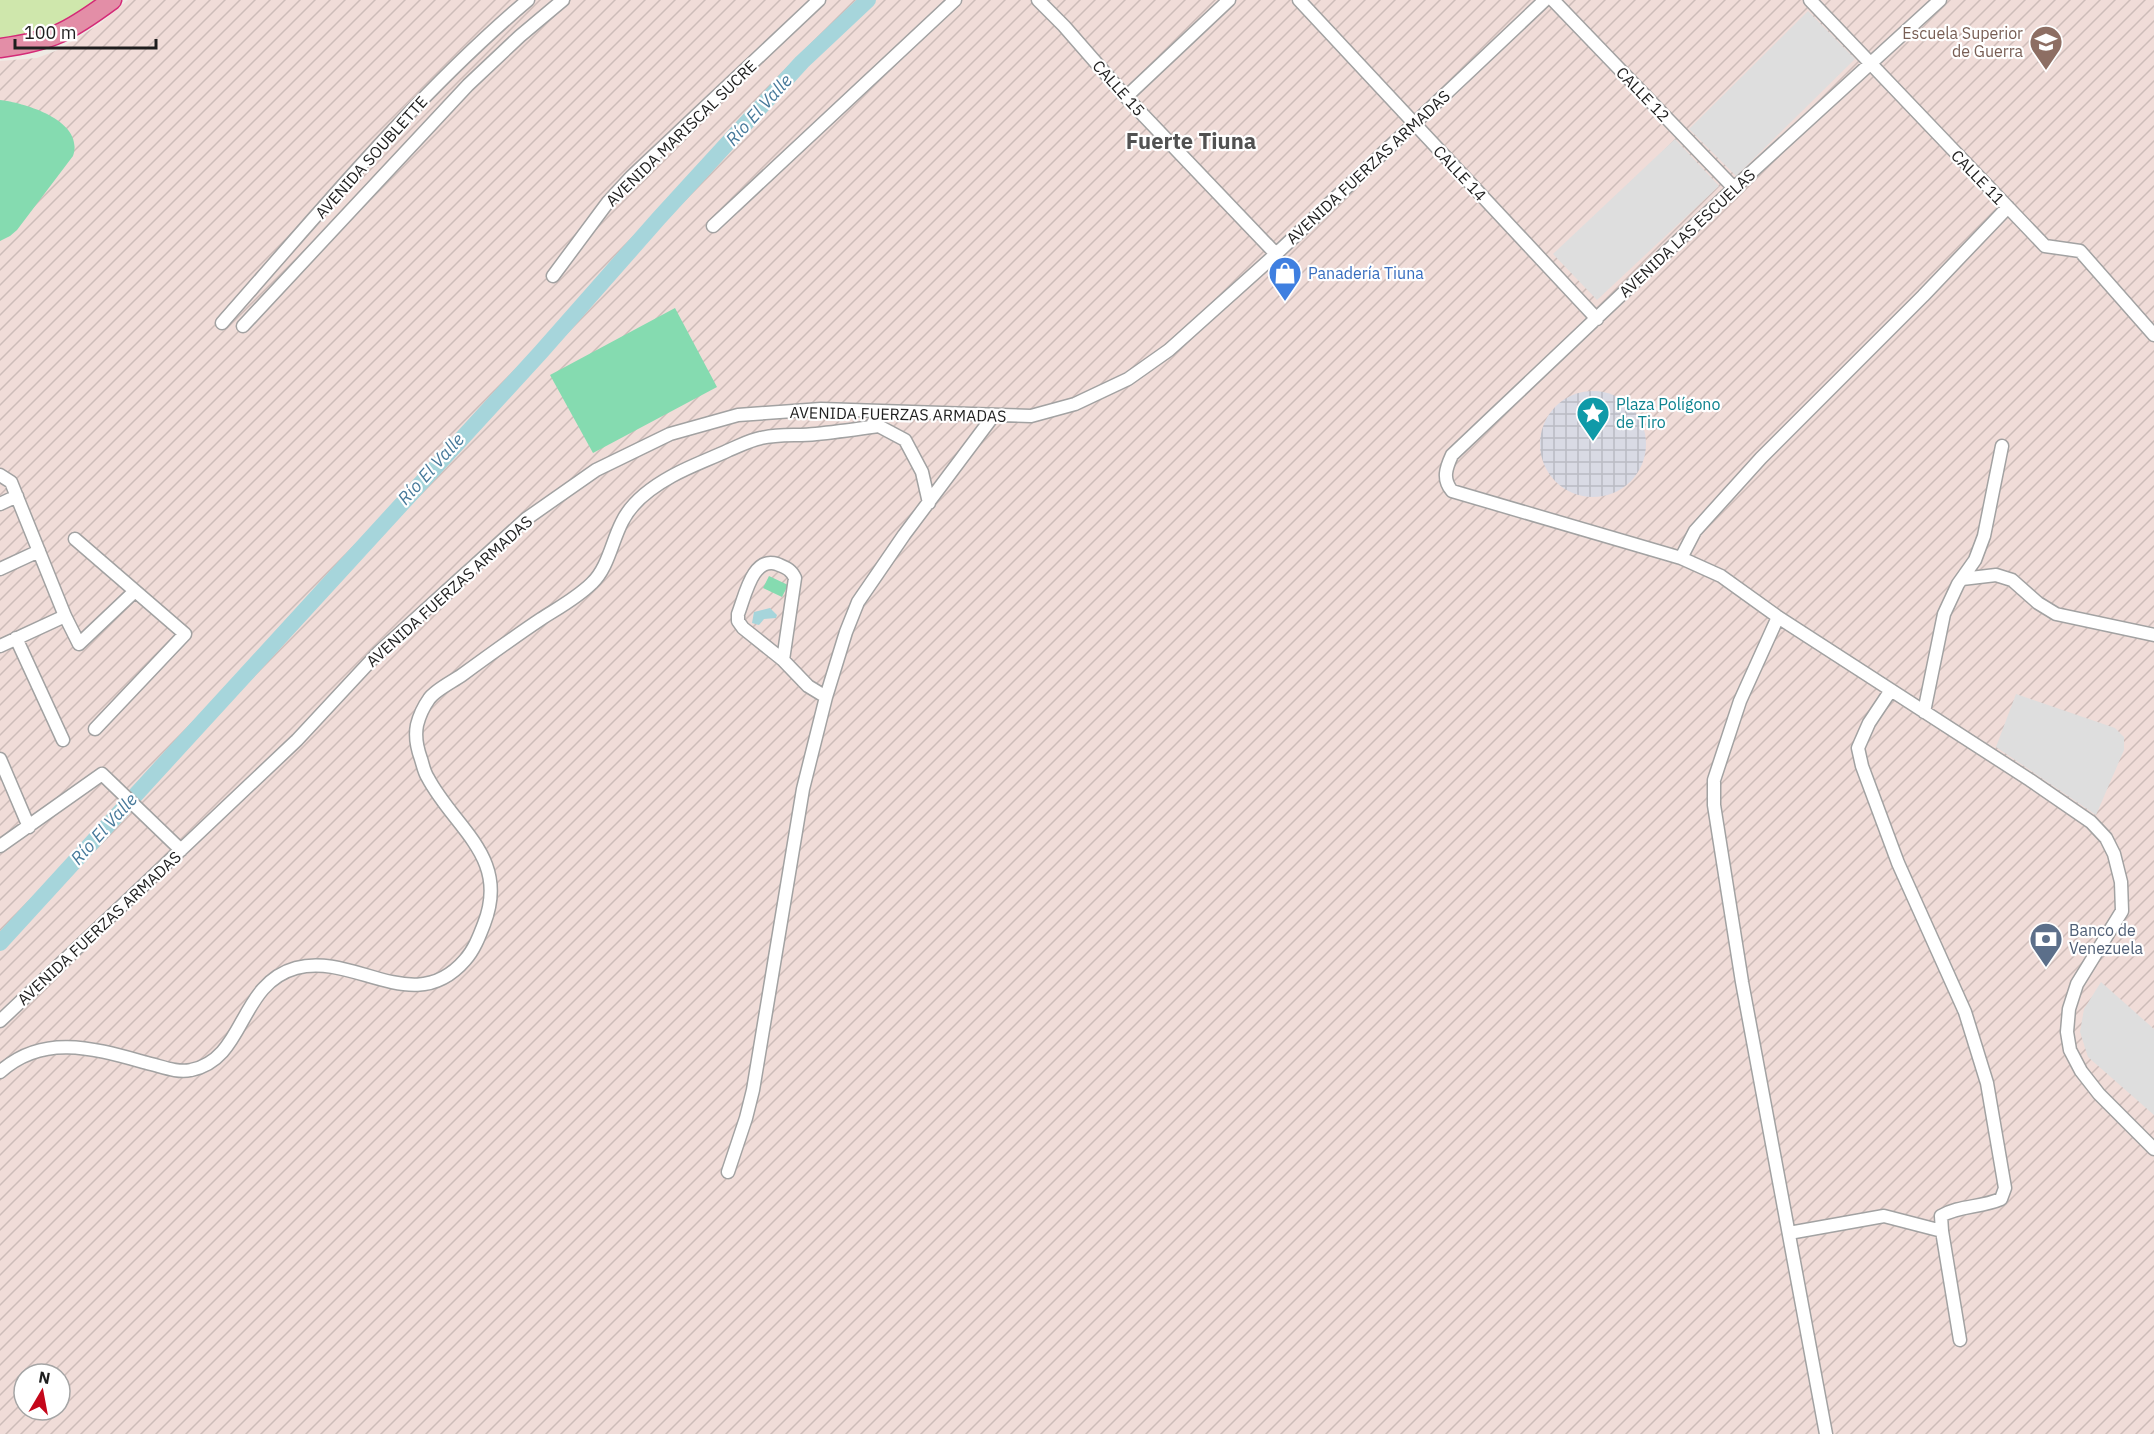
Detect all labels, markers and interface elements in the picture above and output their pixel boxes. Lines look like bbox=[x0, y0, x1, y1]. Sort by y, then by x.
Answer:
scale bar bbox=[15, 12, 156, 50]
text: 100 m bbox=[24, 21, 76, 44]
place label: Escuela Superior de Guerra bbox=[1902, 23, 2023, 61]
school or university icon: Escuela Superior de Guerra bbox=[2028, 24, 2064, 71]
street label: AVENIDA MARISCAL SUCRE bbox=[601, 56, 761, 210]
street label: CALLE 15 bbox=[1089, 56, 1149, 120]
street label: CALLE 12 bbox=[1612, 62, 1674, 126]
water label: Río El Valle bbox=[720, 69, 797, 150]
street label: AVENIDA FUERZAS ARMADAS bbox=[1282, 86, 1454, 248]
street label: AVENIDA SOUBLETTE bbox=[311, 92, 431, 222]
district label: Fuerte Tiuna bbox=[1126, 126, 1256, 155]
street label: CALLE 14 bbox=[1429, 141, 1491, 205]
street label: CALLE 11 bbox=[1947, 145, 2009, 209]
street label: AVENIDA LAS ESCUELAS bbox=[1615, 165, 1759, 301]
shop icon: Panadería Tiuna bbox=[1267, 255, 1303, 302]
place label: Panadería Tiuna bbox=[1308, 263, 1424, 283]
place label: Plaza Polígono de Tiro bbox=[1616, 394, 1720, 432]
place icon: Plaza Polígono de Tiro bbox=[1575, 395, 1611, 442]
street label: AVENIDA FUERZAS ARMADAS bbox=[789, 402, 1007, 426]
water label: Río El Valle bbox=[392, 428, 469, 509]
street label: AVENIDA FUERZAS ARMADAS bbox=[362, 511, 536, 671]
water label: Río El Valle bbox=[65, 788, 142, 869]
street label: AVENIDA FUERZAS ARMADAS bbox=[13, 847, 185, 1009]
place label: Banco de Venezuela bbox=[2069, 920, 2143, 958]
bank icon: Banco de Venezuela bbox=[2028, 921, 2064, 968]
north arrow bbox=[12, 1362, 72, 1422]
text: N bbox=[37, 1366, 52, 1388]

